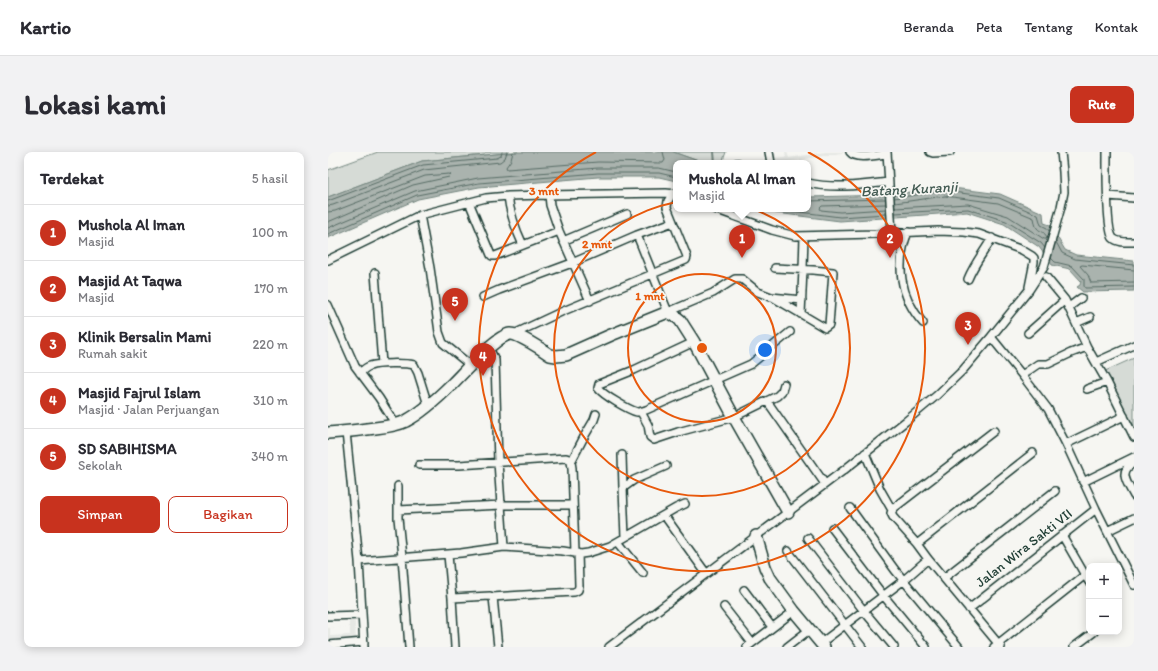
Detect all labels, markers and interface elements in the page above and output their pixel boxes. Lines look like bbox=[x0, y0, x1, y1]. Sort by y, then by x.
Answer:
text: Kartio bbox=[20, 16, 71, 39]
text: Beranda bbox=[903, 19, 954, 36]
text: Peta bbox=[976, 19, 1002, 36]
text: Tentang bbox=[1024, 19, 1073, 36]
text: Kontak bbox=[1095, 19, 1138, 36]
button: Rute bbox=[1070, 86, 1134, 123]
text: Lokasi kami bbox=[24, 87, 166, 121]
popup bbox=[673, 160, 811, 212]
text: Terdekat bbox=[40, 168, 104, 188]
text: Mushola Al Iman bbox=[689, 170, 795, 188]
text: 5 hasil bbox=[252, 171, 288, 186]
water label: Batang Kuranji bbox=[860, 177, 960, 201]
text: 3 mnt bbox=[529, 184, 560, 198]
text: Masjid bbox=[689, 188, 725, 203]
text: Mushola Al Iman bbox=[78, 216, 185, 234]
text: 1 bbox=[50, 225, 56, 240]
text: 100 m bbox=[252, 225, 288, 240]
pin: 1 bbox=[729, 225, 755, 258]
pin: 2 bbox=[877, 225, 903, 258]
text: Masjid bbox=[78, 234, 114, 249]
text: 2 mnt bbox=[582, 237, 612, 251]
text: Masjid At Taqwa bbox=[78, 272, 182, 290]
text: 2 bbox=[50, 281, 56, 296]
text: 170 m bbox=[254, 281, 288, 296]
pin: 5 bbox=[442, 288, 468, 321]
text: 1 mnt bbox=[635, 289, 665, 303]
text: Masjid bbox=[78, 290, 114, 305]
pin: 3 bbox=[955, 312, 981, 345]
text: Klinik Bersalin Mami bbox=[78, 328, 211, 346]
text: 3 bbox=[49, 337, 57, 352]
text: 220 m bbox=[252, 337, 288, 352]
your location bbox=[755, 340, 775, 360]
centre of rings bbox=[695, 341, 709, 355]
pin: 4 bbox=[470, 343, 496, 376]
text: Rumah sakit bbox=[78, 346, 147, 361]
text: Masjid Fajrul Islam bbox=[78, 384, 201, 402]
text: 4 bbox=[49, 393, 57, 408]
text: 310 m bbox=[253, 393, 288, 408]
text: Masjid · Jalan Perjuangan bbox=[78, 402, 219, 417]
text: SD SABIHISMA bbox=[78, 440, 177, 458]
text: 5 bbox=[50, 449, 56, 464]
text: 340 m bbox=[251, 449, 288, 464]
text: Sekolah bbox=[78, 458, 122, 473]
button: Simpan bbox=[40, 496, 160, 533]
button: Bagikan bbox=[168, 496, 288, 533]
street label: Jalan Wira Sakti VII bbox=[972, 505, 1076, 591]
map controls bbox=[1086, 563, 1122, 635]
button: + bbox=[1086, 563, 1122, 599]
button: − bbox=[1086, 599, 1122, 635]

